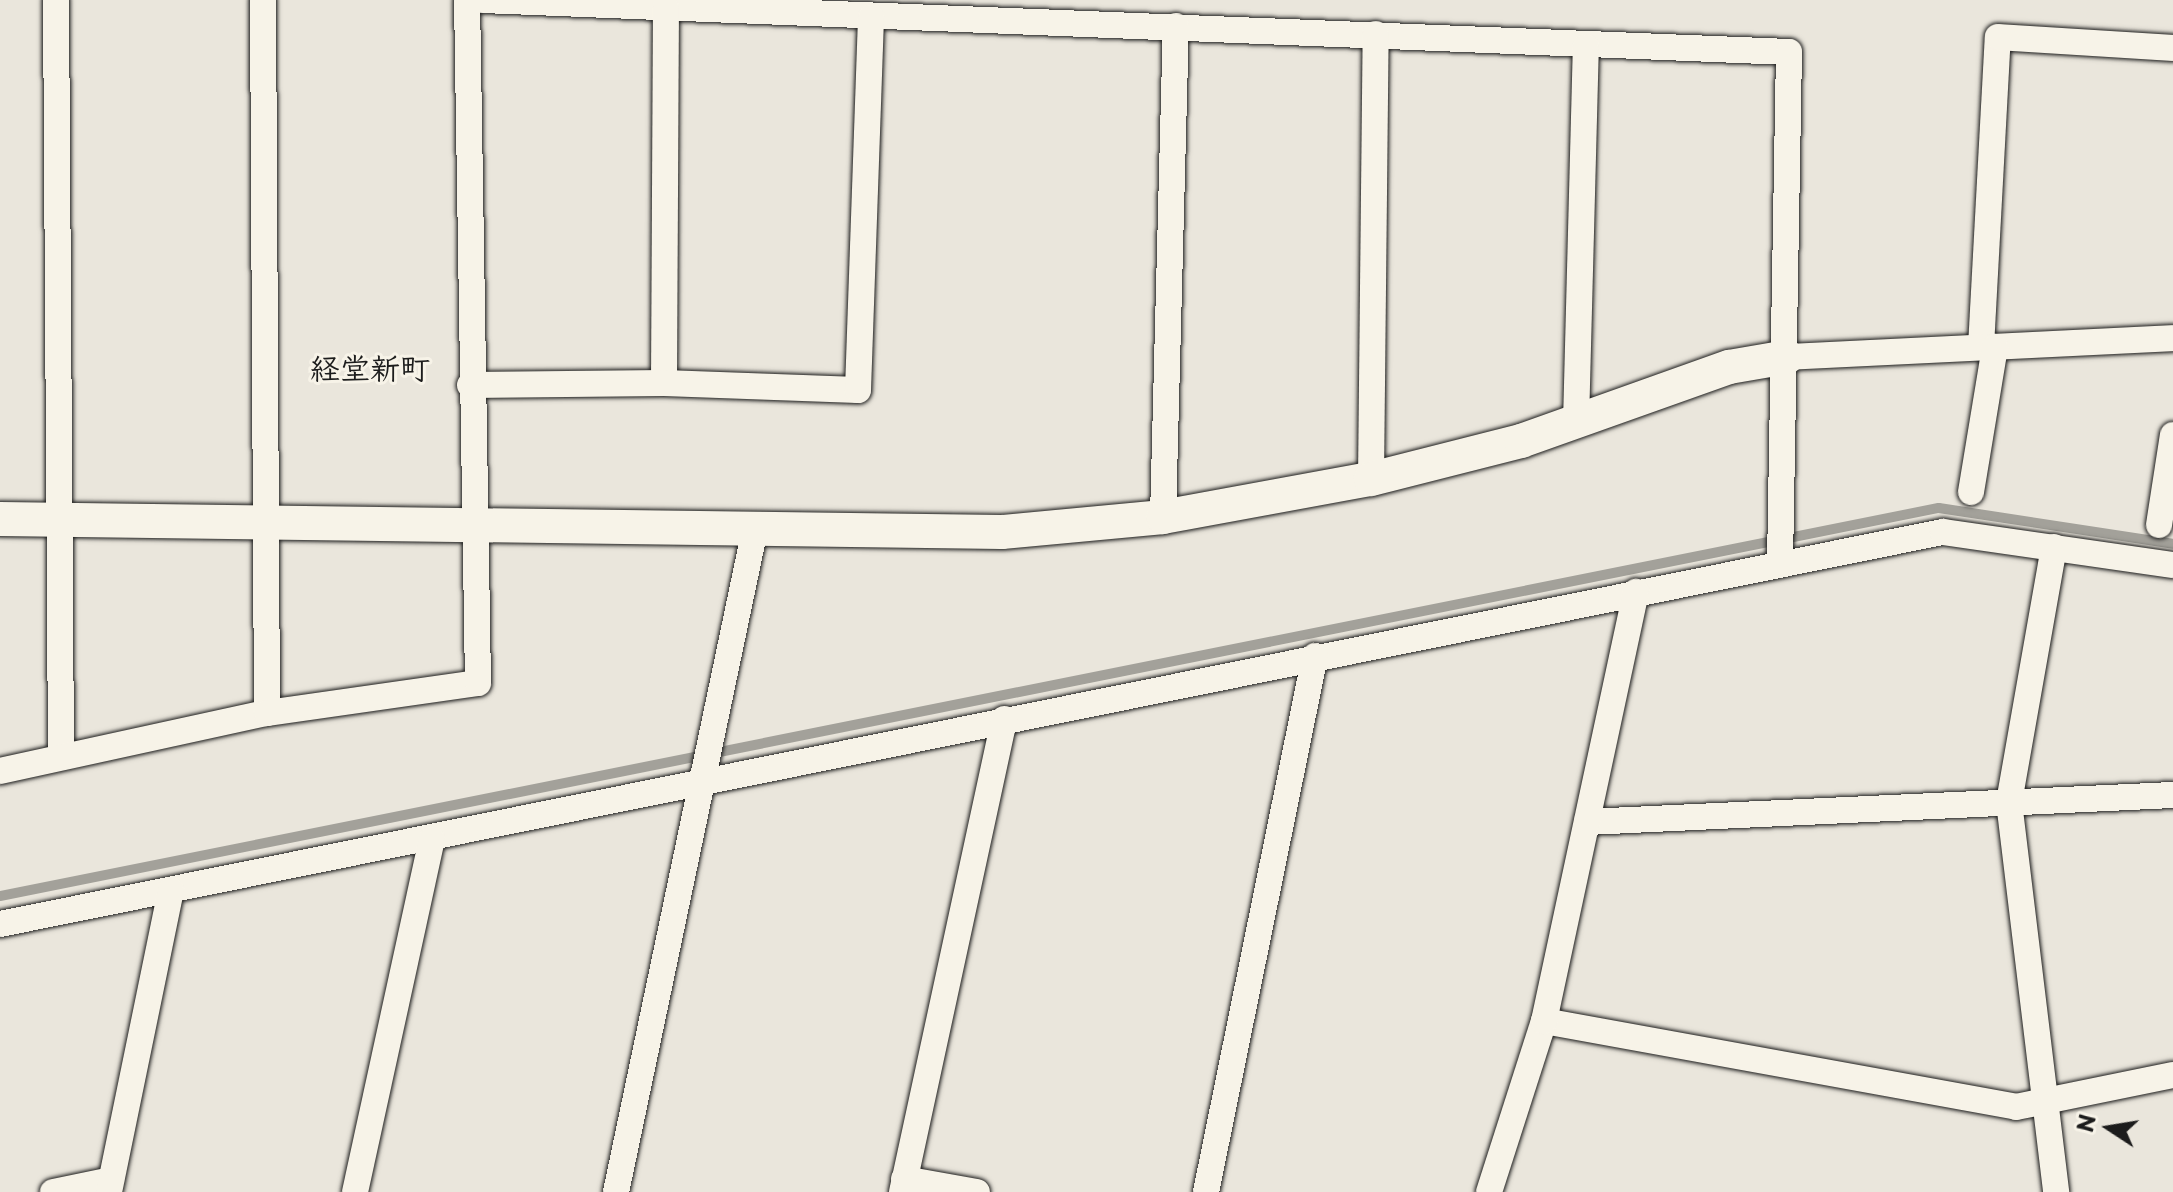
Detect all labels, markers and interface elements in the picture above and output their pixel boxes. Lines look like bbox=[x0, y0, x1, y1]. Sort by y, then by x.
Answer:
district label: 経堂新町 bbox=[310, 349, 430, 385]
north arrow bbox=[2069, 1088, 2149, 1168]
text: N bbox=[2067, 1111, 2103, 1135]

